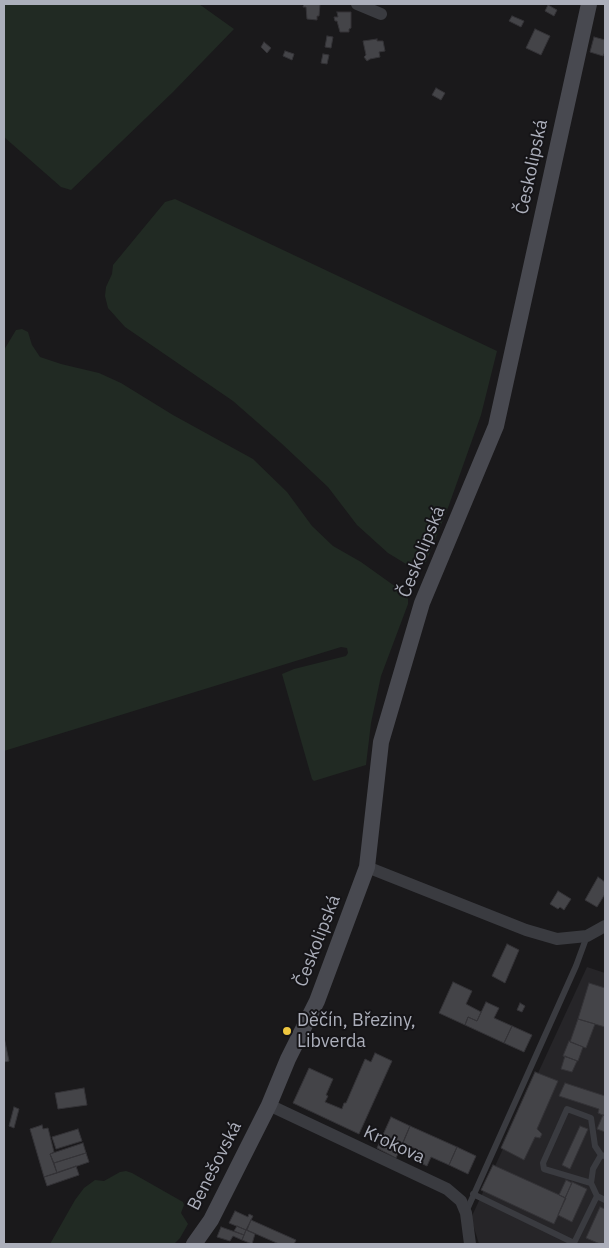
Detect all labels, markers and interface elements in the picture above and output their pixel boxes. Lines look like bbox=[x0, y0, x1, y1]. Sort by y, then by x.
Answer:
street label: Českolipská bbox=[511, 117, 553, 217]
street label: Českolipská bbox=[394, 503, 450, 601]
street label: Českolipská bbox=[291, 892, 345, 990]
place label: Děčín, Březiny, Libverda bbox=[297, 1010, 416, 1052]
marker: Děčín, Březiny, Libverda bbox=[281, 1025, 293, 1037]
street label: Benešovská bbox=[183, 1118, 247, 1214]
street label: Krokova bbox=[360, 1121, 428, 1169]

